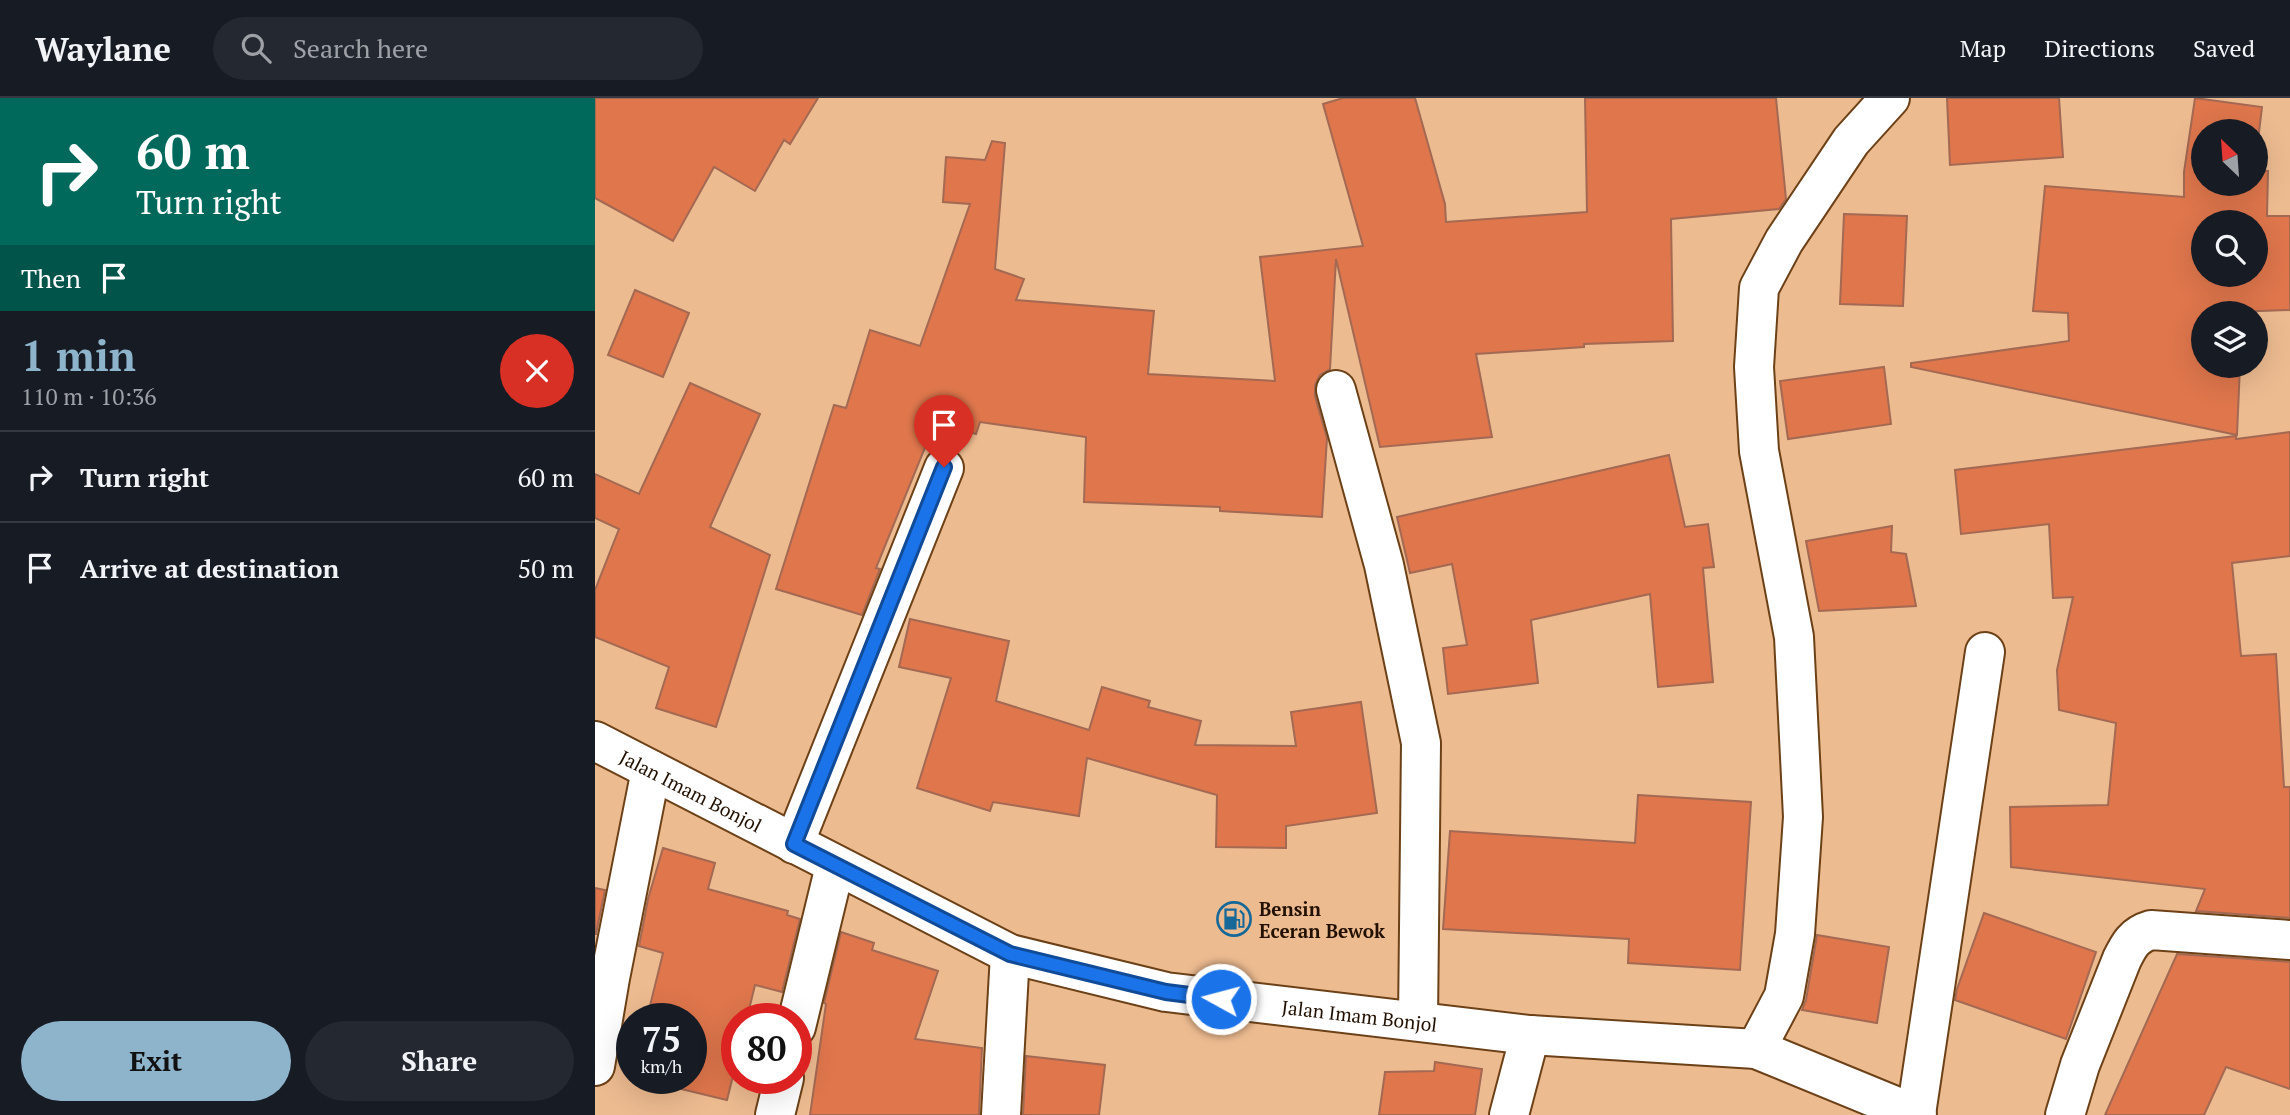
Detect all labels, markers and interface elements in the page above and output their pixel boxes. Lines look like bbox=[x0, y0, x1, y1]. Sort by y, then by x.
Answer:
search box bbox=[213, 17, 703, 80]
text: Waylane bbox=[35, 27, 171, 70]
icon: search bbox=[237, 29, 275, 67]
text: Search here bbox=[293, 31, 428, 65]
text: Map bbox=[1960, 32, 2006, 64]
text: Directions bbox=[2044, 32, 2155, 64]
text: Saved bbox=[2193, 32, 2255, 64]
text: 60 m bbox=[136, 118, 250, 183]
north arrow bbox=[2191, 119, 2268, 196]
map controls bbox=[2191, 119, 2268, 378]
icon: right bbox=[21, 126, 112, 217]
text: Turn right bbox=[136, 181, 282, 223]
button: search bbox=[2191, 210, 2268, 287]
icon: arrive bbox=[95, 259, 133, 297]
text: Then bbox=[21, 261, 81, 295]
button: layers bbox=[2191, 301, 2268, 378]
text: 1 min bbox=[21, 327, 136, 383]
button: close bbox=[500, 334, 574, 408]
text: 110 m · 10:36 bbox=[21, 381, 156, 412]
pin bbox=[914, 395, 974, 467]
icon: arrive bbox=[925, 406, 963, 444]
icon: right bbox=[21, 458, 59, 496]
text: Turn right bbox=[80, 460, 209, 494]
text: 60 m bbox=[518, 460, 574, 494]
icon: arrive bbox=[21, 549, 59, 587]
text: Arrive at destination bbox=[80, 551, 339, 585]
text: 50 m bbox=[518, 551, 574, 585]
street label: Jalan Imam Bonjol bbox=[616, 743, 766, 837]
place label: Bensin Eceran Bewok bbox=[1259, 896, 1386, 943]
fuel station icon: Bensin Eceran Bewok bbox=[1215, 900, 1253, 938]
position arrow bbox=[1184, 962, 1258, 1036]
street label: Jalan Imam Bonjol bbox=[1281, 993, 1439, 1036]
speed limit sign: 80 bbox=[721, 1003, 812, 1094]
text: 75 bbox=[642, 1016, 681, 1062]
button: Exit bbox=[21, 1021, 291, 1101]
button: Share bbox=[305, 1021, 574, 1101]
text: km/h bbox=[641, 1054, 682, 1078]

